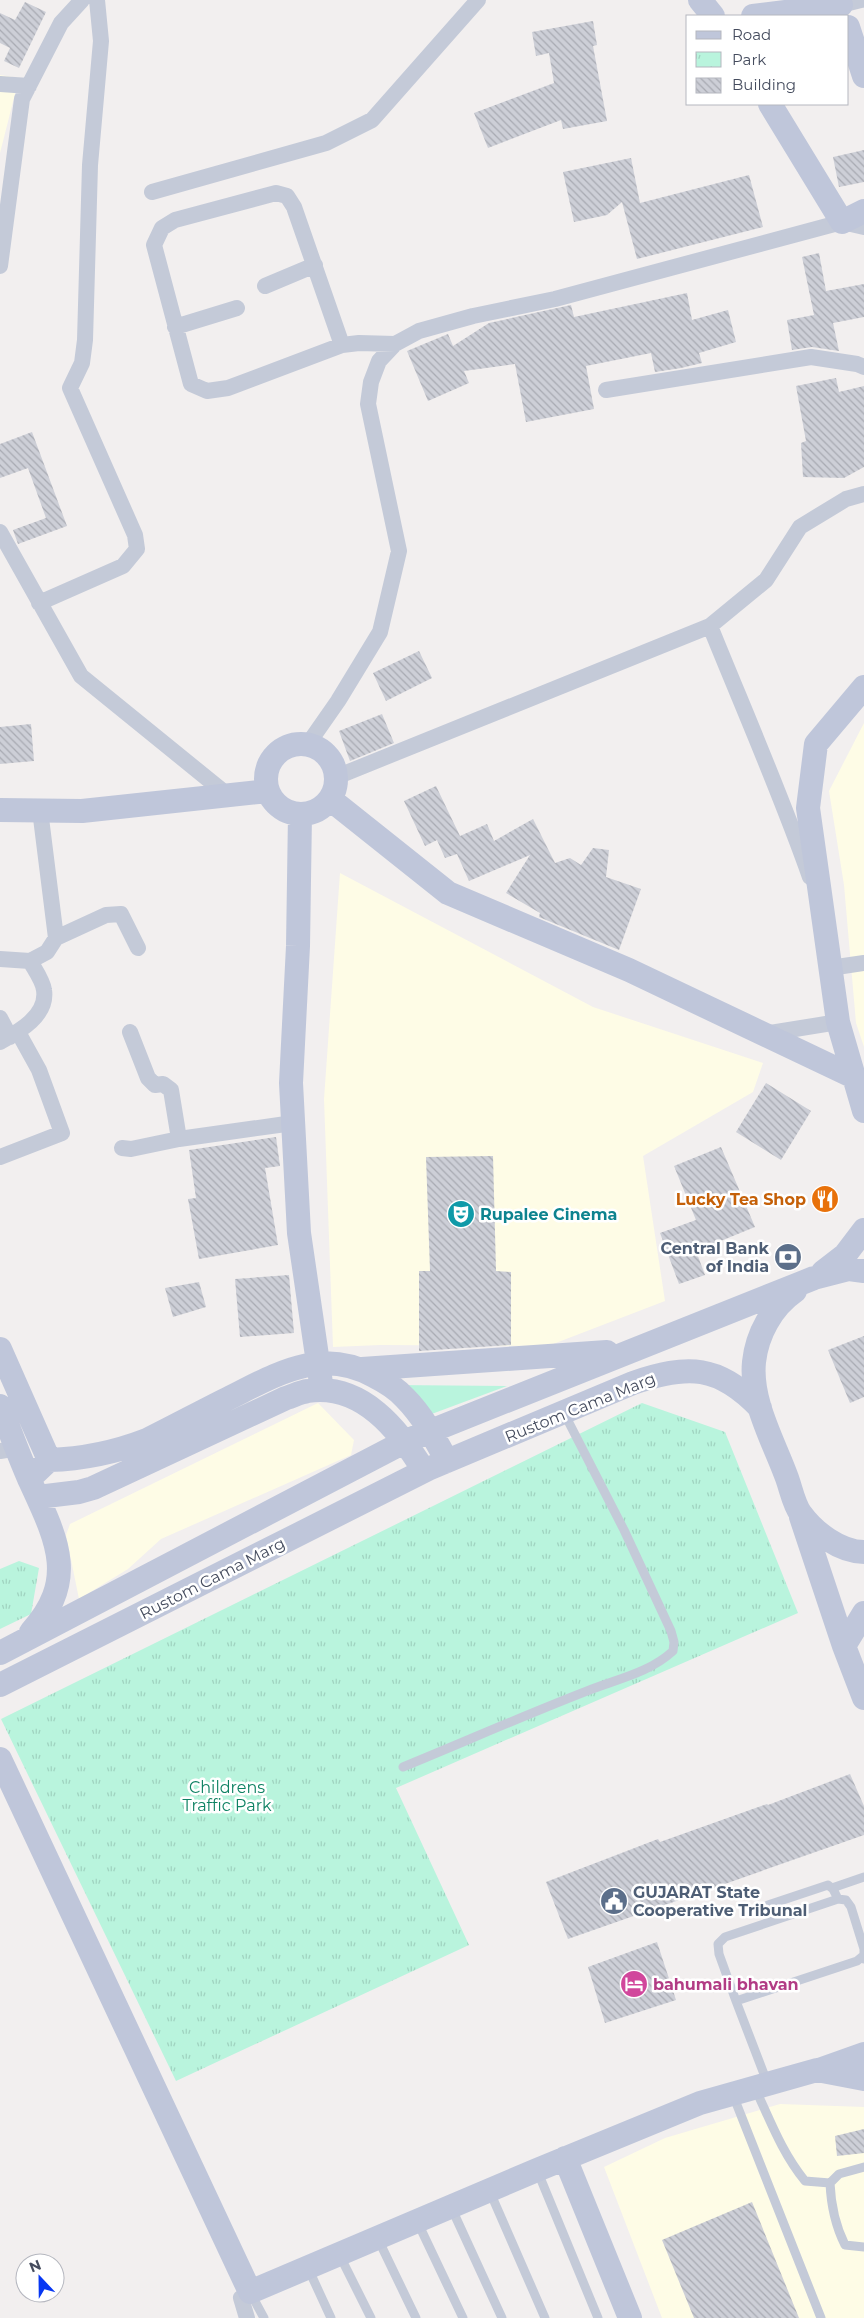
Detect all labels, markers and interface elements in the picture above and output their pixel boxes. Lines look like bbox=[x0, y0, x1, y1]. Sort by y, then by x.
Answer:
legend bbox=[686, 15, 849, 105]
text: Road bbox=[732, 25, 771, 44]
text: Park bbox=[732, 50, 766, 69]
text: Building bbox=[732, 75, 796, 94]
restaurant icon: Lucky Tea Shop bbox=[810, 1184, 840, 1214]
place label: Lucky Tea Shop bbox=[676, 1190, 806, 1209]
theatre icon: Rupalee Cinema bbox=[446, 1199, 476, 1229]
place label: Rupalee Cinema bbox=[480, 1205, 617, 1224]
place label: Central Bank of India bbox=[660, 1239, 770, 1276]
bank icon: Central Bank of India bbox=[773, 1242, 803, 1272]
street label: Rustom Cama Marg bbox=[502, 1369, 658, 1446]
street label: Rustom Cama Marg bbox=[136, 1534, 288, 1623]
park label: Childrens Traffic Park bbox=[182, 1778, 272, 1815]
place label: GUJARAT State Cooperative Tribunal bbox=[633, 1883, 807, 1920]
public building icon: GUJARAT State Cooperative Tribunal bbox=[599, 1886, 629, 1916]
hotel icon: bahumali bhavan bbox=[619, 1969, 649, 1999]
place label: bahumali bhavan bbox=[653, 1975, 799, 1994]
north arrow bbox=[15, 2253, 65, 2303]
text: N bbox=[27, 2255, 44, 2276]

